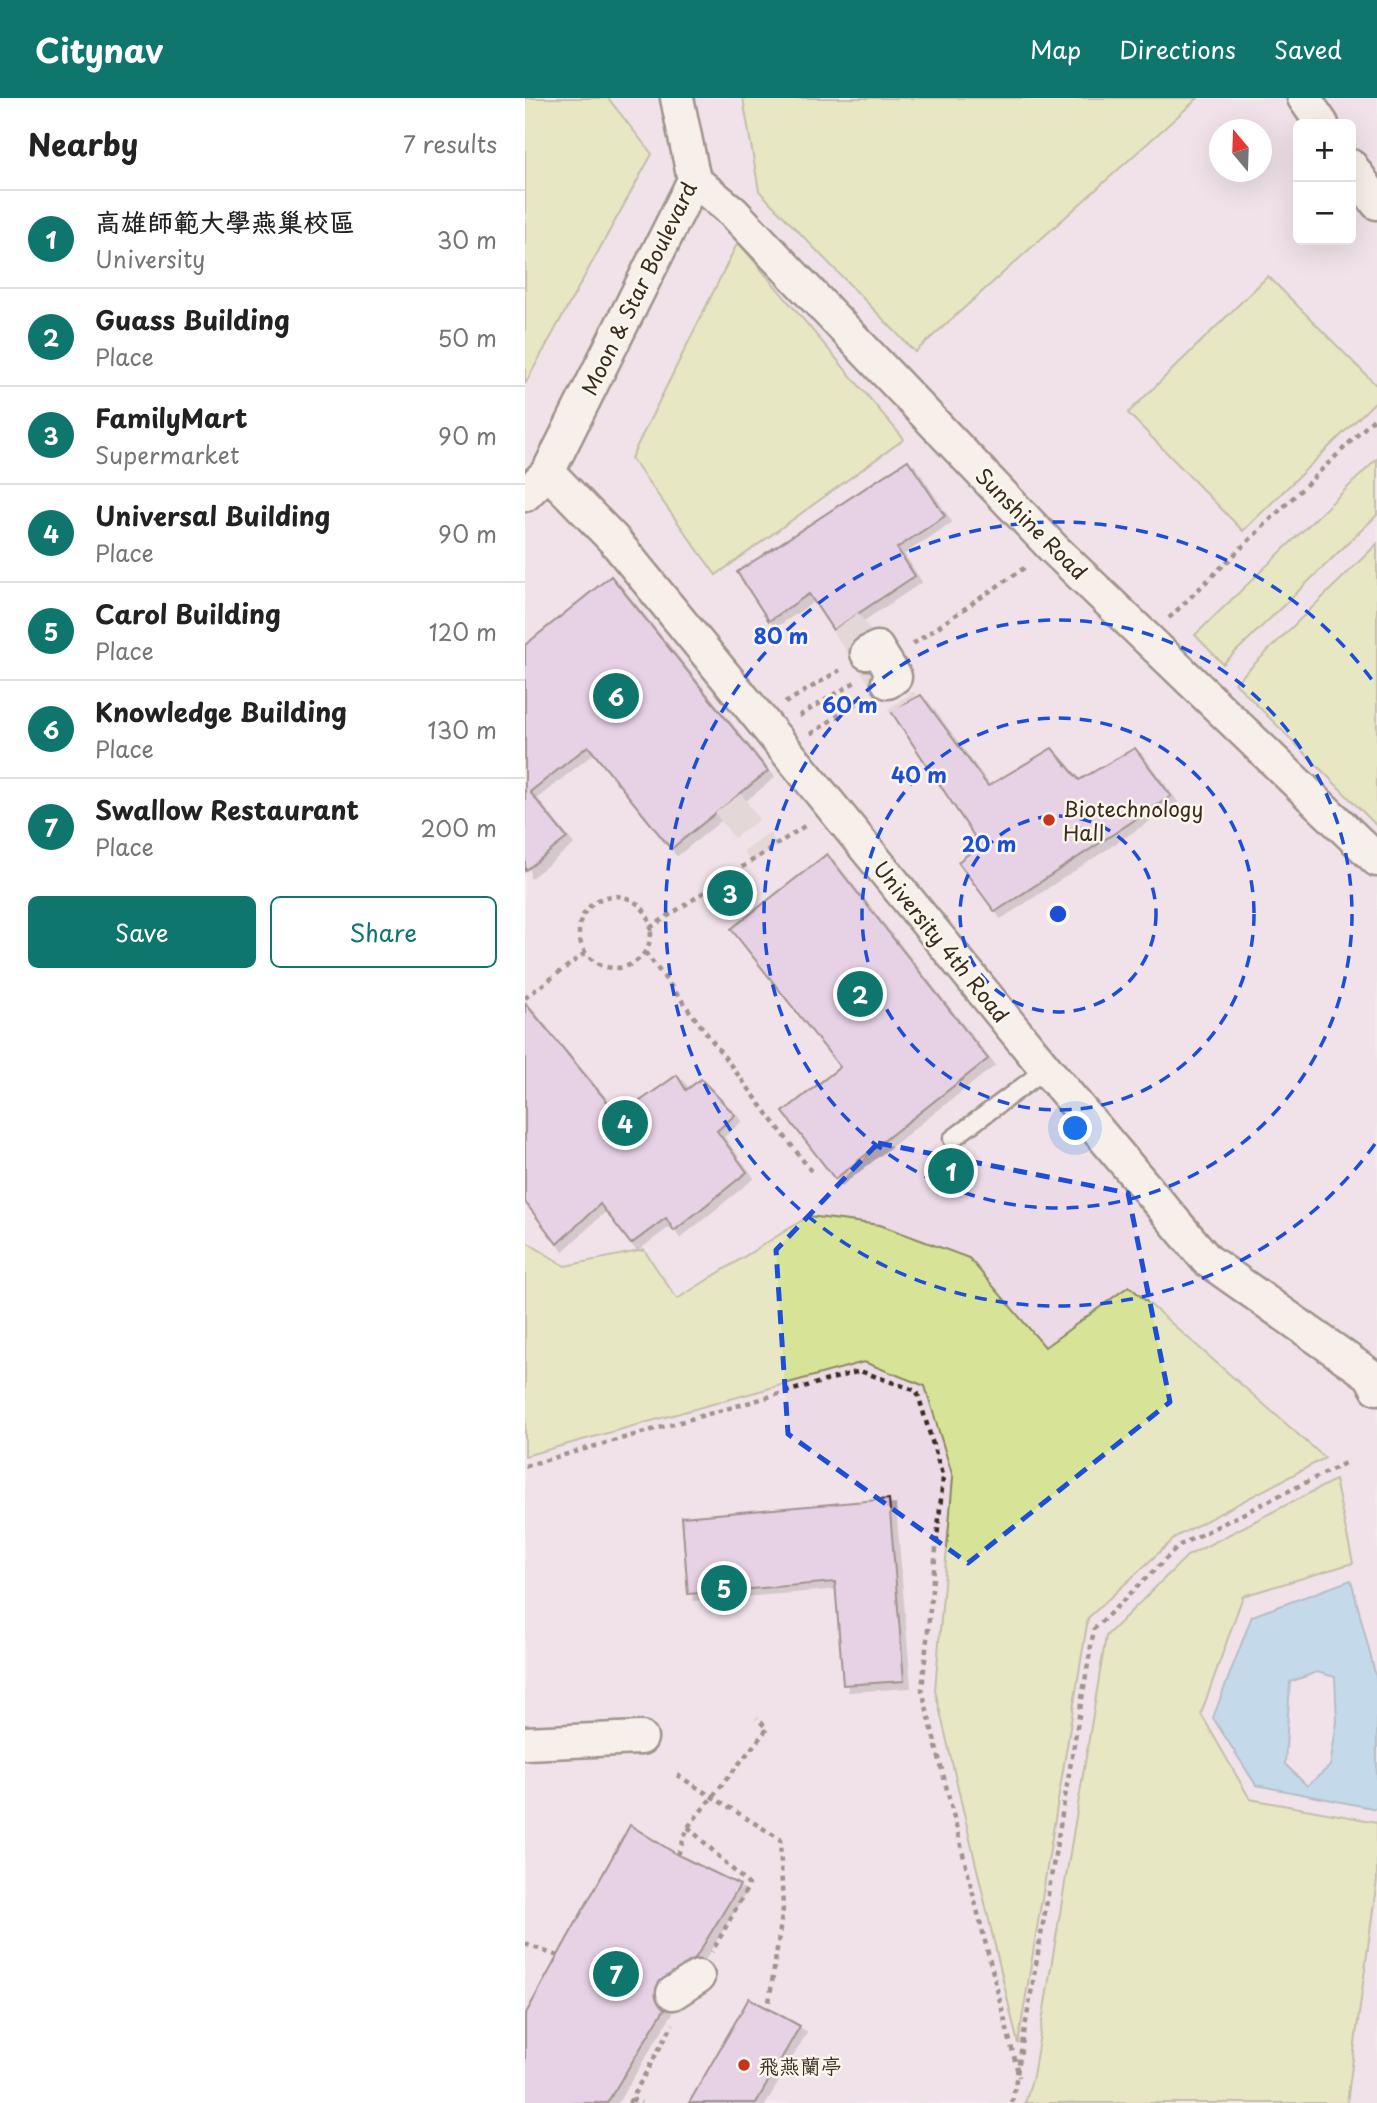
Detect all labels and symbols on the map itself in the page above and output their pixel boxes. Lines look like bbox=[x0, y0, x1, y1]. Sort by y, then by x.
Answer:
north arrow bbox=[1209, 119, 1272, 182]
street label: Moon & Star Boulevard bbox=[572, 176, 704, 400]
street label: Sunshine Road bbox=[969, 460, 1095, 586]
text: 80 m bbox=[754, 619, 808, 651]
pin: 6 bbox=[593, 670, 639, 722]
text: 60 m bbox=[822, 688, 878, 720]
text: 40 m bbox=[891, 758, 947, 790]
place label: Biotechnology Hall bbox=[1063, 792, 1203, 848]
marker: Biotechnology Hall bbox=[1041, 812, 1057, 828]
text: 20 m bbox=[962, 827, 1016, 859]
street label: University 4th Road bbox=[866, 853, 1018, 1029]
pin: 3 bbox=[707, 867, 753, 919]
centre of rings bbox=[1046, 902, 1070, 926]
pin: 2 bbox=[837, 968, 883, 1020]
pin: 4 bbox=[602, 1097, 648, 1149]
your location bbox=[1058, 1111, 1092, 1145]
pin: 1 bbox=[928, 1145, 974, 1197]
pin: 5 bbox=[701, 1562, 747, 1614]
pin: 7 bbox=[593, 1948, 639, 2000]
place label: 飛燕蘭亭 bbox=[758, 2049, 842, 2081]
marker: 飛燕蘭亭 bbox=[736, 2057, 752, 2073]

